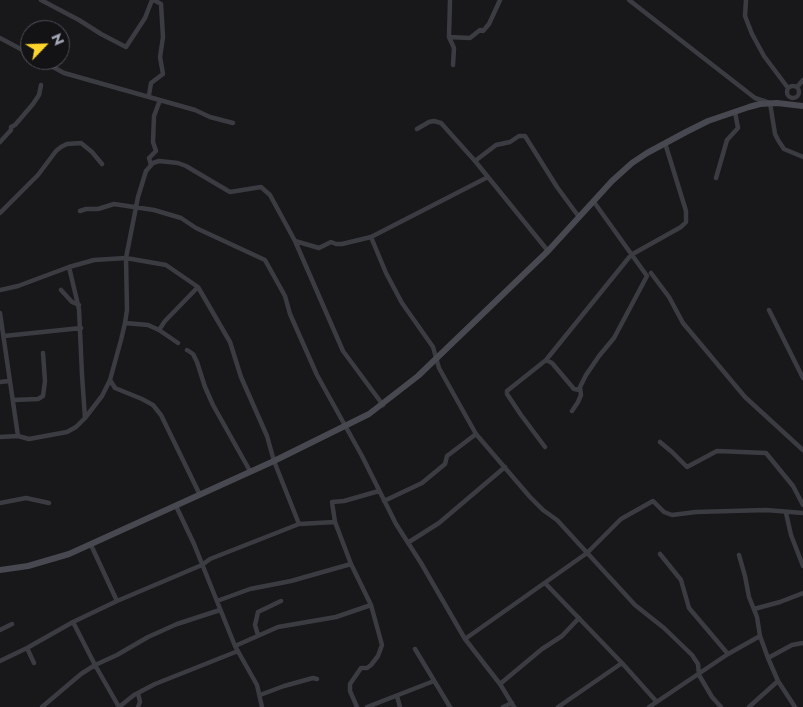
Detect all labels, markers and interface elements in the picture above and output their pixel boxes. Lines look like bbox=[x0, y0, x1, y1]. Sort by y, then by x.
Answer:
north arrow bbox=[20, 20, 70, 70]
text: N bbox=[46, 30, 69, 48]

